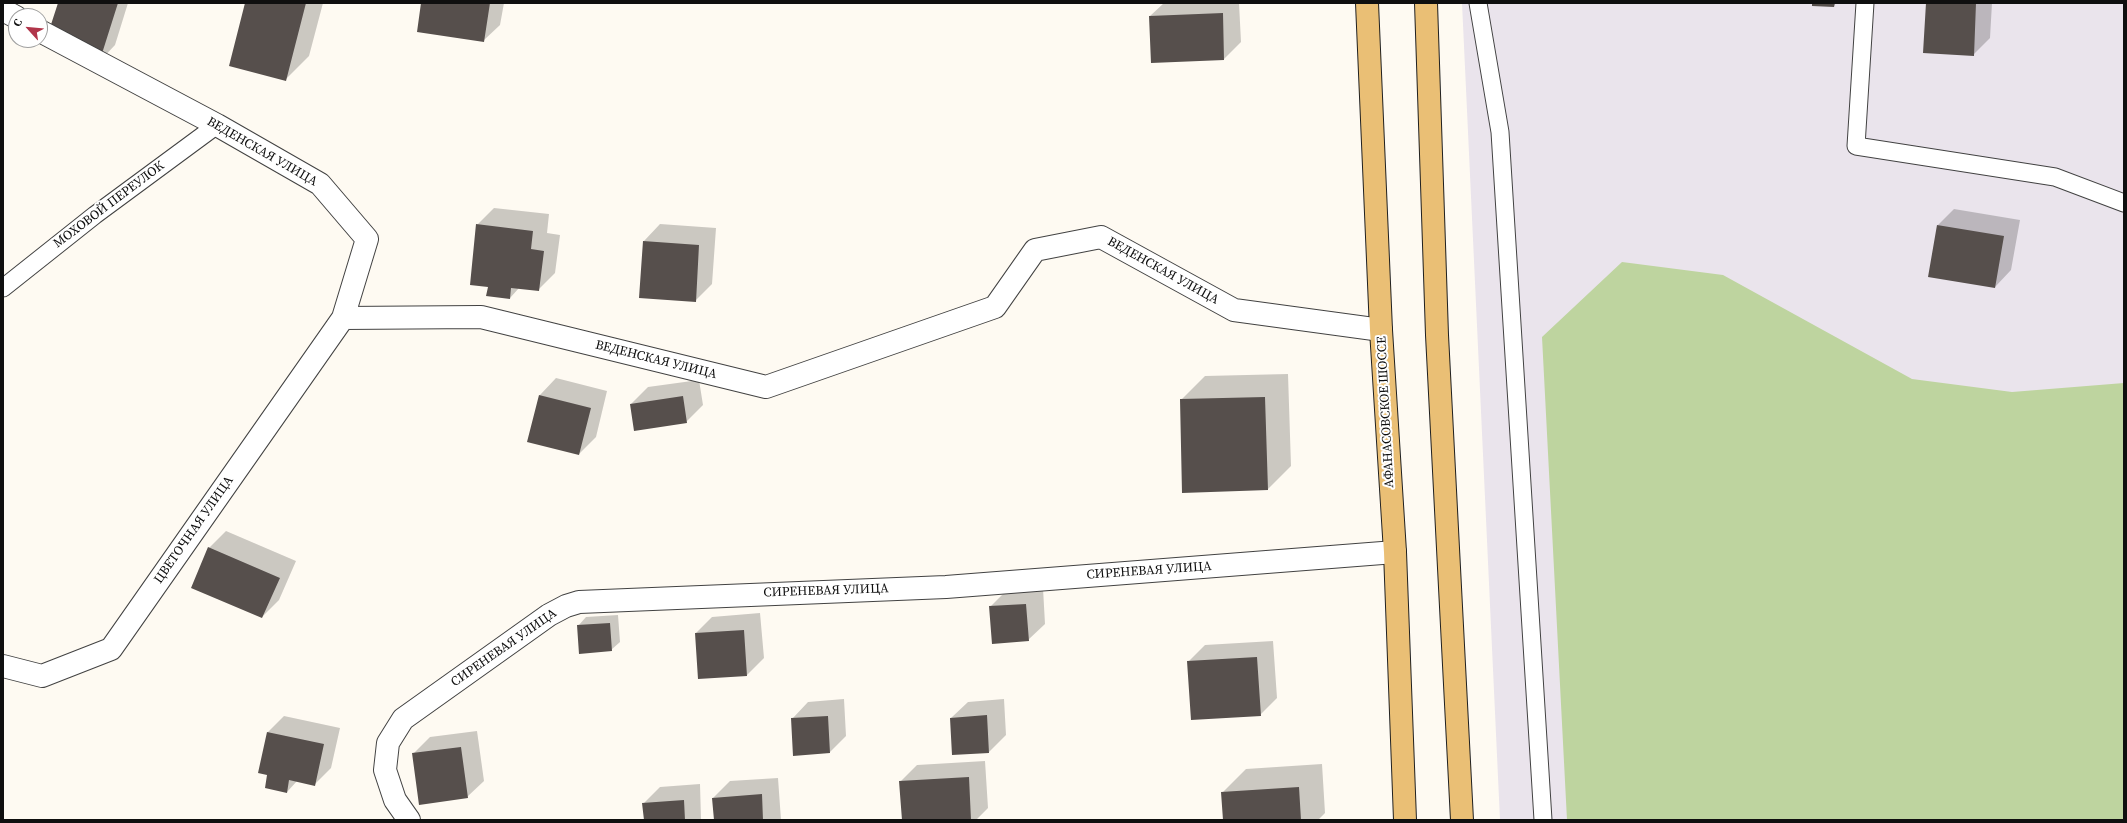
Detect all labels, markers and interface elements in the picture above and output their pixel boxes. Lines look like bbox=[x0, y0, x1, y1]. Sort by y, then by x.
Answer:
north arrow bbox=[8, 8, 48, 48]
text: С bbox=[10, 16, 26, 29]
street label: ВЕДЕНСКАЯ УЛИЦА bbox=[204, 114, 320, 190]
street label: МОХОВОЙ ПЕРЕУЛОК bbox=[51, 158, 167, 252]
street label: ВЕДЕНСКАЯ УЛИЦА bbox=[1105, 234, 1221, 308]
street label: АФАНАСОВСКОЕ ШОССЕ bbox=[1374, 336, 1398, 488]
street label: ВЕДЕНСКАЯ УЛИЦА bbox=[594, 337, 718, 383]
street label: ЦВЕТОЧНАЯ УЛИЦА bbox=[151, 473, 237, 587]
street label: СИРЕНЕВАЯ УЛИЦА bbox=[1086, 559, 1212, 583]
street label: СИРЕНЕВАЯ УЛИЦА bbox=[763, 581, 889, 601]
street label: СИРЕНЕВАЯ УЛИЦА bbox=[448, 606, 560, 690]

